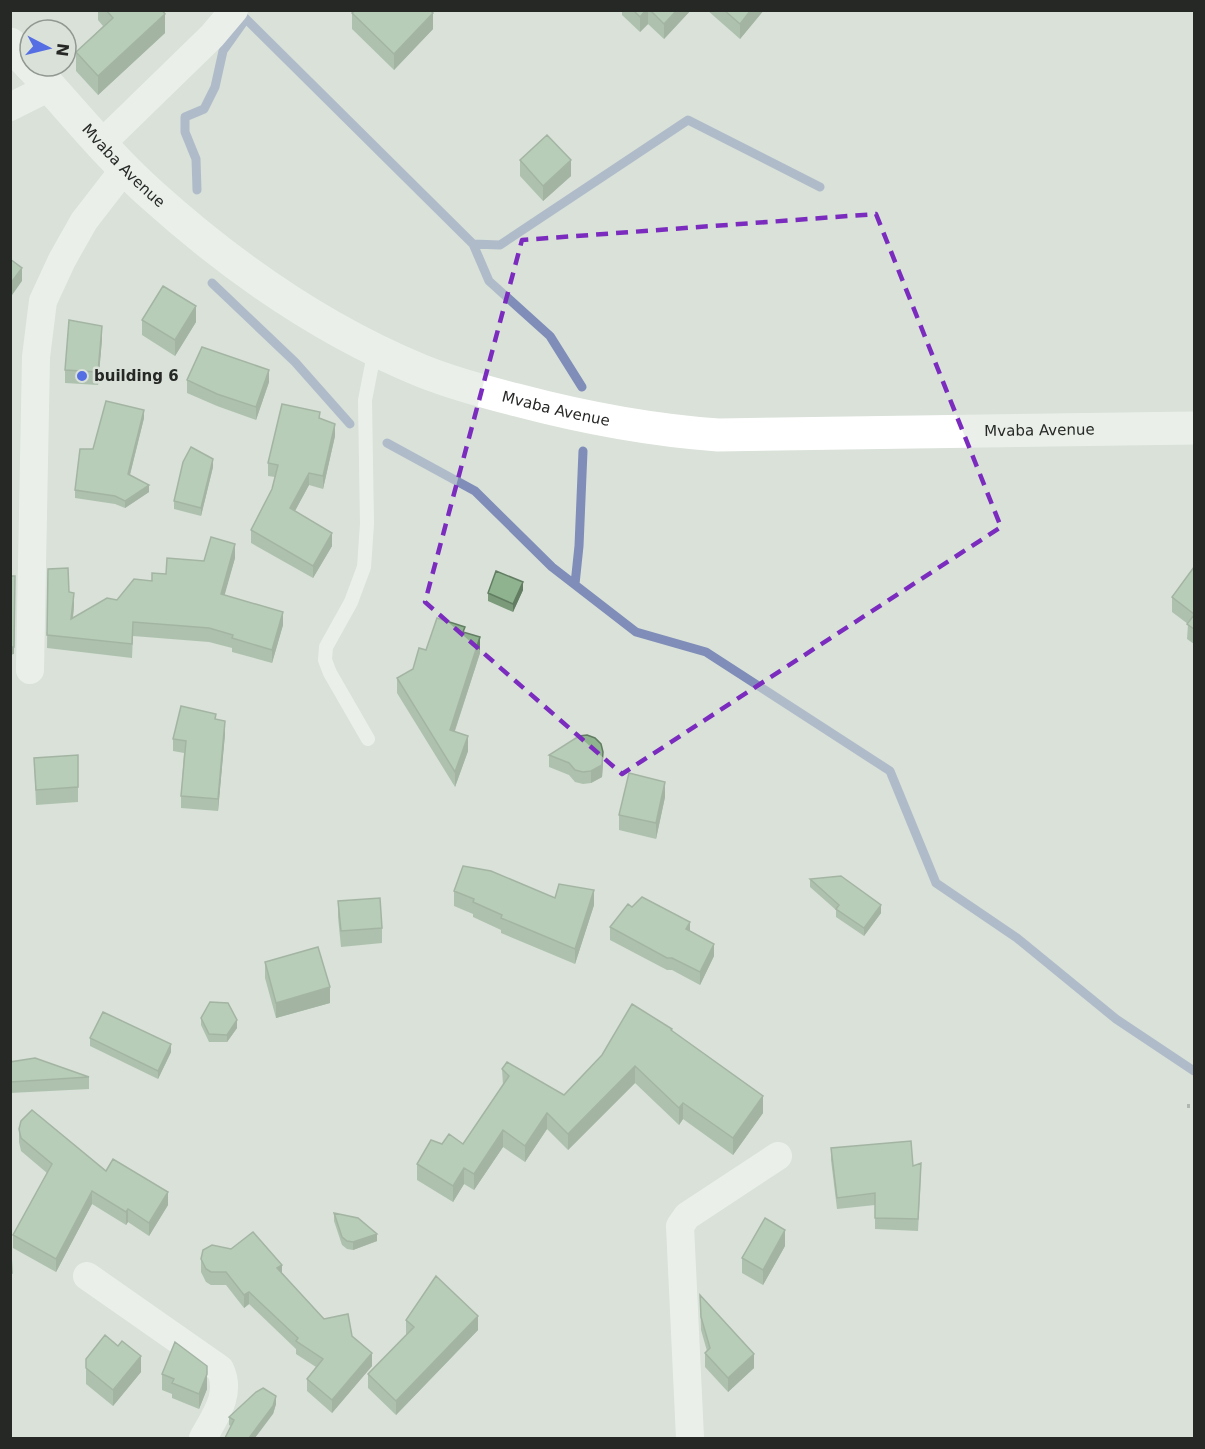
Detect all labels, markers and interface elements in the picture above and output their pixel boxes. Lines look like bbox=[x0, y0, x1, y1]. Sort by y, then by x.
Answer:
north arrow bbox=[18, 18, 78, 78]
text: N bbox=[52, 42, 73, 58]
street label: Mvaba Avenue bbox=[78, 120, 169, 211]
place label: building 6 bbox=[94, 367, 179, 385]
marker: building 6 bbox=[75, 369, 89, 383]
street label: Mvaba Avenue bbox=[500, 388, 611, 430]
street label: Mvaba Avenue bbox=[984, 420, 1095, 440]

